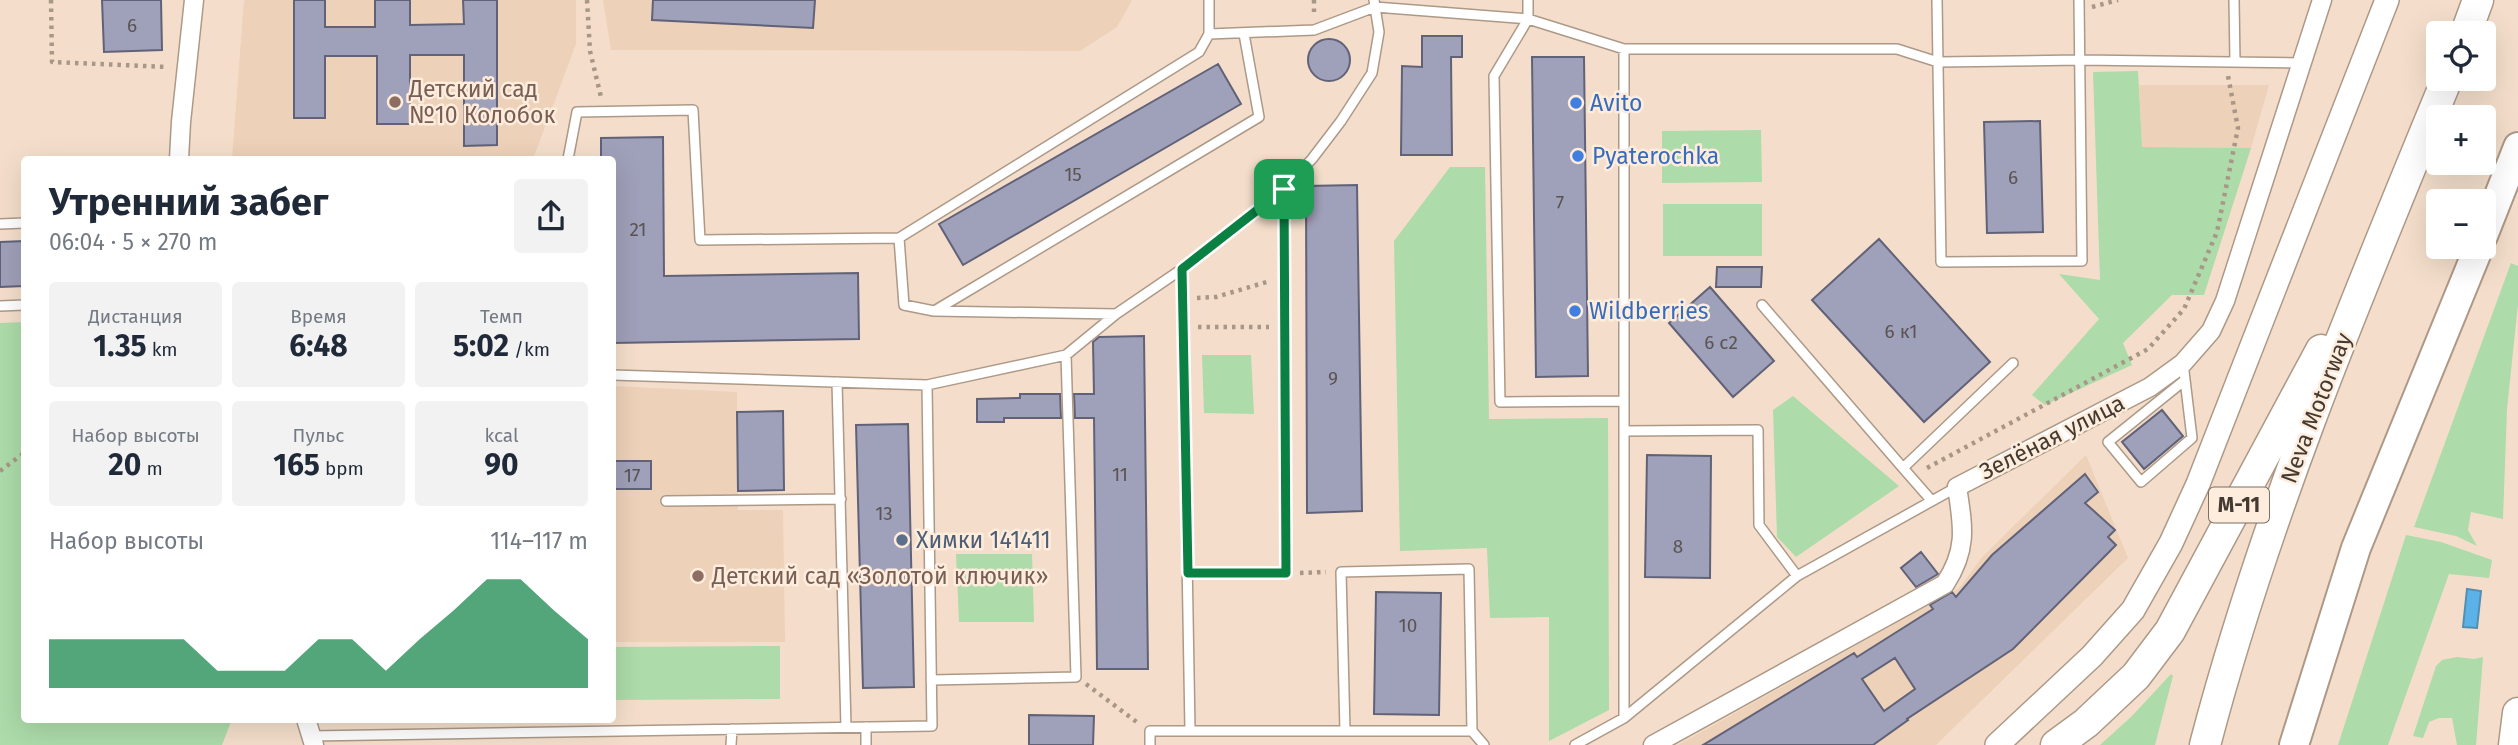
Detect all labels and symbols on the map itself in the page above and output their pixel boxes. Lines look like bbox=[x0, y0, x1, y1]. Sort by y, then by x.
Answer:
house number: 6 bbox=[127, 14, 137, 37]
place label: Детский сад №10 Колобок bbox=[408, 75, 556, 129]
place label: Avito bbox=[1590, 89, 1642, 117]
marker: Детский сад №10 Колобок bbox=[387, 94, 403, 110]
marker: Avito bbox=[1568, 95, 1584, 111]
place label: Pyaterochka bbox=[1592, 142, 1719, 170]
marker: Pyaterochka bbox=[1570, 148, 1586, 164]
pin bbox=[1254, 159, 1314, 219]
house number: 15 bbox=[1064, 163, 1082, 186]
house number: 6 bbox=[2008, 166, 2018, 189]
house number: 7 bbox=[1556, 191, 1564, 214]
house number: 21 bbox=[629, 218, 647, 241]
place label: Wildberries bbox=[1589, 297, 1709, 325]
marker: Wildberries bbox=[1567, 303, 1583, 319]
house number: 6 к1 bbox=[1885, 320, 1917, 343]
street label: Neva Motorway bbox=[2274, 328, 2358, 487]
house number: 6 с2 bbox=[1704, 331, 1738, 354]
house number: 9 bbox=[1328, 367, 1338, 390]
street label: Зелёная улица bbox=[1975, 388, 2129, 486]
house number: 11 bbox=[1112, 463, 1128, 486]
house number: 17 bbox=[624, 464, 640, 487]
road number: М-11 bbox=[2209, 488, 2269, 522]
house number: 13 bbox=[875, 502, 893, 525]
place label: Химки 141411 bbox=[916, 526, 1051, 554]
marker: Химки 141411 bbox=[894, 532, 910, 548]
house number: 8 bbox=[1673, 535, 1683, 558]
place label: Детский сад «Золотой ключик» bbox=[711, 562, 1049, 590]
marker: Детский сад «Золотой ключик» bbox=[690, 568, 706, 584]
house number: 10 bbox=[1399, 614, 1417, 637]

